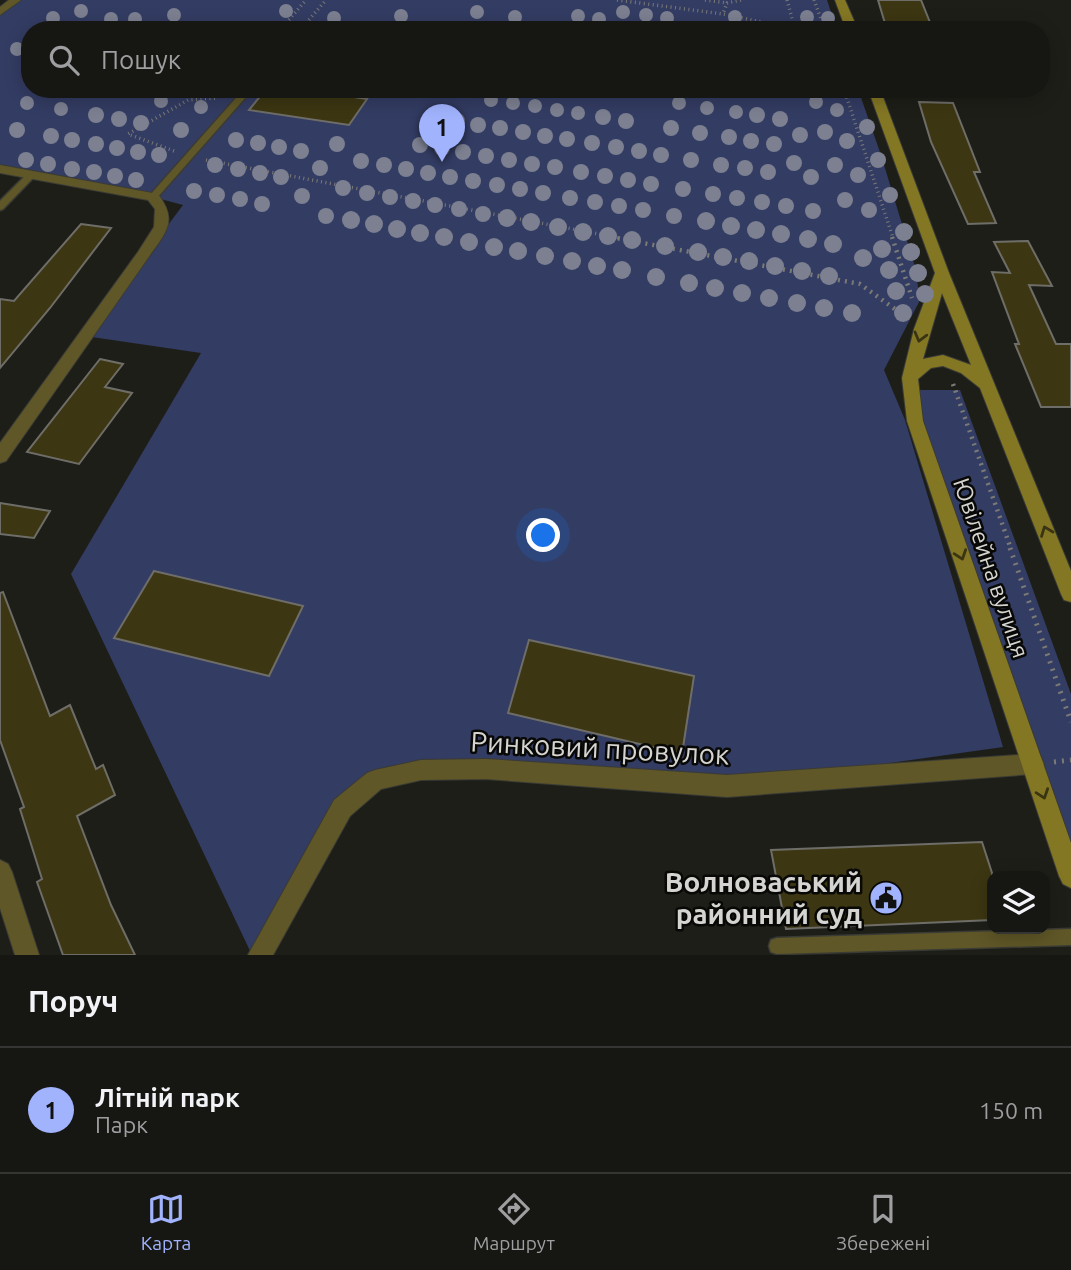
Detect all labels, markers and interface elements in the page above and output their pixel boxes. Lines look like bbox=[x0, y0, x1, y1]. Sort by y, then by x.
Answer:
search box bbox=[21, 21, 1050, 98]
icon: search bbox=[45, 41, 83, 79]
text: Пошук bbox=[101, 45, 181, 74]
pin: 1 bbox=[419, 104, 465, 162]
one-way arrow bbox=[914, 331, 928, 343]
street label: Ювілейна вулиця bbox=[949, 475, 1034, 661]
your location bbox=[526, 518, 560, 552]
one-way arrow bbox=[1041, 525, 1055, 537]
one-way arrow bbox=[953, 549, 967, 561]
street label: Ринковий провулок bbox=[470, 725, 730, 770]
one-way arrow bbox=[1035, 787, 1049, 799]
place label: Волноваський районний суд bbox=[665, 866, 862, 929]
map controls bbox=[987, 871, 1050, 934]
button: layers bbox=[987, 871, 1050, 934]
public building icon: Волноваський районний суд bbox=[867, 879, 905, 917]
text: Поруч bbox=[28, 984, 118, 1018]
text: Літній парк bbox=[95, 1083, 240, 1112]
text: 1 bbox=[45, 1098, 57, 1123]
text: 150 m bbox=[979, 1098, 1043, 1123]
text: Парк bbox=[95, 1112, 148, 1137]
tab: Карта bbox=[141, 1190, 191, 1254]
tab: Маршрут bbox=[473, 1190, 555, 1254]
tab: Збережені bbox=[836, 1190, 930, 1254]

